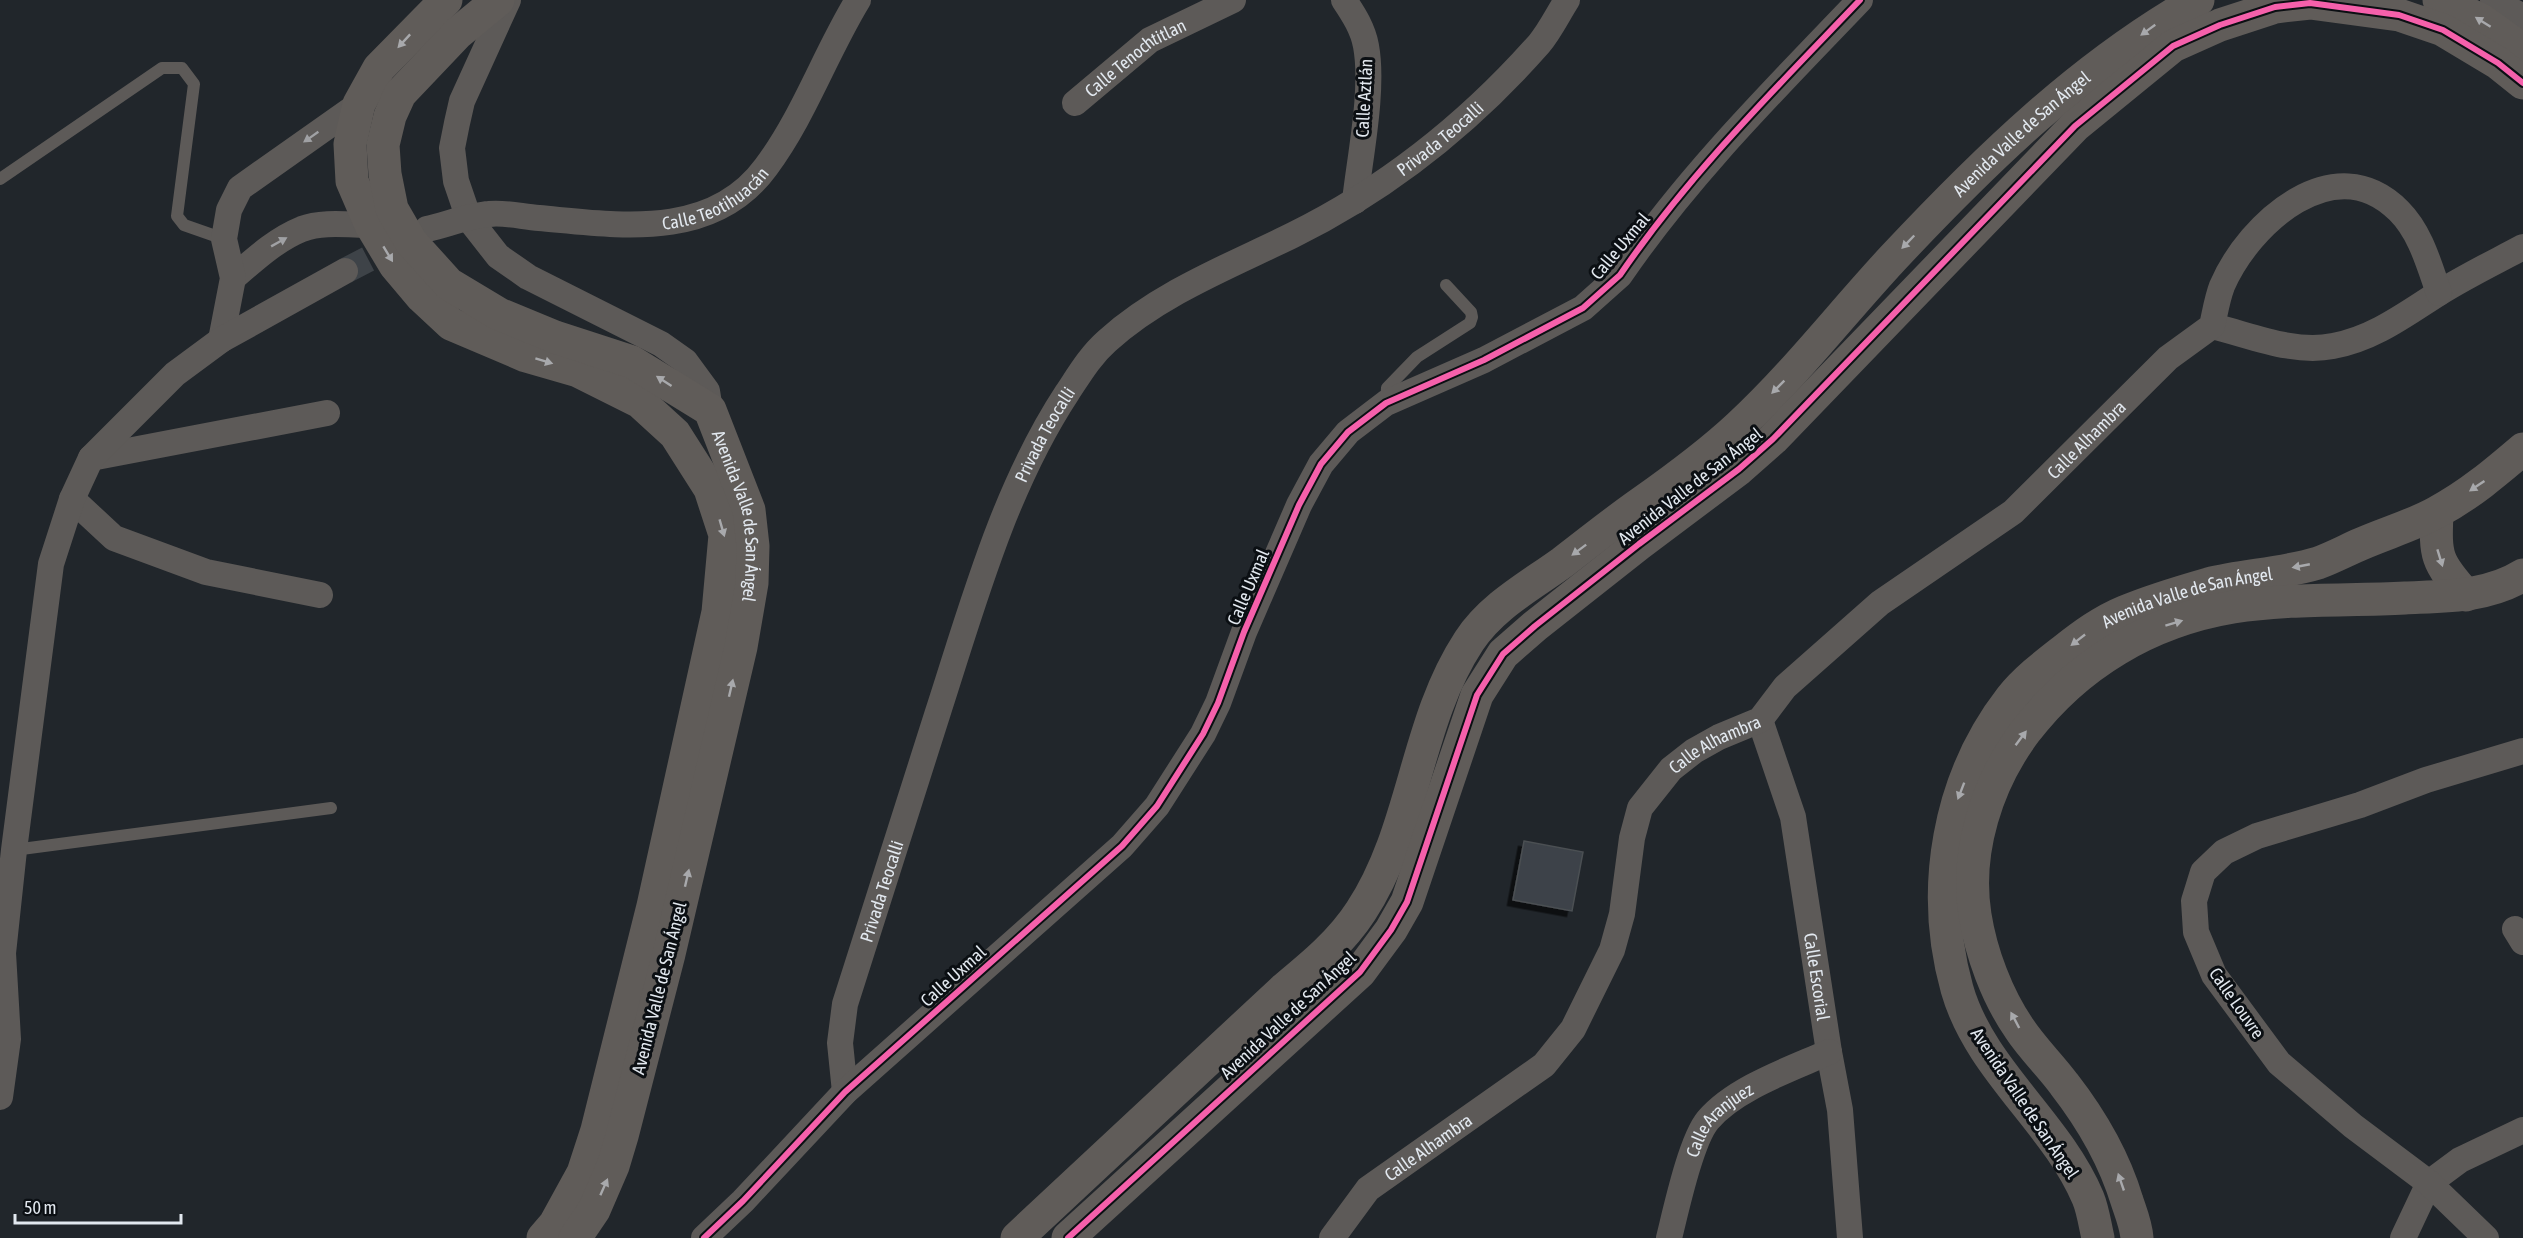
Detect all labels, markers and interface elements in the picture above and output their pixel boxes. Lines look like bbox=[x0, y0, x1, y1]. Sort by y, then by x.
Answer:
street label: Calle Tenochtitlan bbox=[1080, 14, 1189, 101]
one-way arrow bbox=[2475, 16, 2491, 27]
one-way arrow bbox=[2141, 24, 2157, 36]
one-way arrow bbox=[398, 34, 412, 48]
street label: Calle Aztlán bbox=[1351, 58, 1377, 138]
street label: Avenida Valle de San Ángel bbox=[1948, 66, 2094, 201]
street label: Privada Teocalli bbox=[1392, 97, 1487, 180]
one-way arrow bbox=[303, 131, 319, 142]
street label: Calle Teotihuacán bbox=[661, 163, 772, 233]
street label: Calle Uxmal bbox=[1586, 208, 1654, 284]
one-way arrow bbox=[1902, 235, 1916, 249]
one-way arrow bbox=[271, 237, 288, 247]
one-way arrow bbox=[383, 246, 393, 263]
one-way arrow bbox=[535, 357, 553, 366]
one-way arrow bbox=[656, 375, 672, 386]
one-way arrow bbox=[1772, 380, 1786, 394]
street label: Privada Teocalli bbox=[1010, 383, 1079, 485]
street label: Calle Alhambra bbox=[2043, 396, 2130, 483]
street label: Avenida Valle de San Ángel bbox=[1614, 423, 1766, 549]
street label: Avenida Valle de San Ángel bbox=[708, 427, 764, 604]
one-way arrow bbox=[2470, 480, 2486, 492]
one-way arrow bbox=[718, 519, 727, 537]
one-way arrow bbox=[1571, 544, 1587, 556]
street label: Calle Uxmal bbox=[1223, 546, 1273, 628]
one-way arrow bbox=[2436, 549, 2445, 567]
street label: Avenida Valle de San Ángel bbox=[2098, 562, 2274, 632]
one-way arrow bbox=[2291, 562, 2310, 571]
one-way arrow bbox=[2165, 618, 2183, 627]
one-way arrow bbox=[2070, 633, 2086, 646]
one-way arrow bbox=[727, 679, 737, 697]
street label: Calle Alhambra bbox=[1664, 710, 1764, 777]
one-way arrow bbox=[2014, 730, 2027, 746]
one-way arrow bbox=[1956, 782, 1965, 800]
street label: Privada Teocalli bbox=[855, 838, 907, 945]
one-way arrow bbox=[682, 868, 692, 887]
street label: Avenida Valle de San Ángel bbox=[627, 899, 691, 1077]
street label: Calle Escorial bbox=[1800, 931, 1835, 1022]
street label: Calle Uxmal bbox=[916, 941, 990, 1011]
street label: Avenida Valle de San Ángel bbox=[1216, 947, 1360, 1083]
street label: Calle Louvre bbox=[2205, 964, 2269, 1042]
one-way arrow bbox=[2010, 1011, 2019, 1028]
street label: Avenida Valle de San Ángel bbox=[1967, 1024, 2083, 1183]
street label: Calle Aranjuez bbox=[1681, 1078, 1757, 1160]
street label: Calle Alhambra bbox=[1380, 1109, 1476, 1185]
one-way arrow bbox=[2116, 1173, 2125, 1191]
one-way arrow bbox=[599, 1179, 608, 1196]
scale bar bbox=[15, 1187, 182, 1225]
text: 50 m bbox=[24, 1197, 56, 1218]

